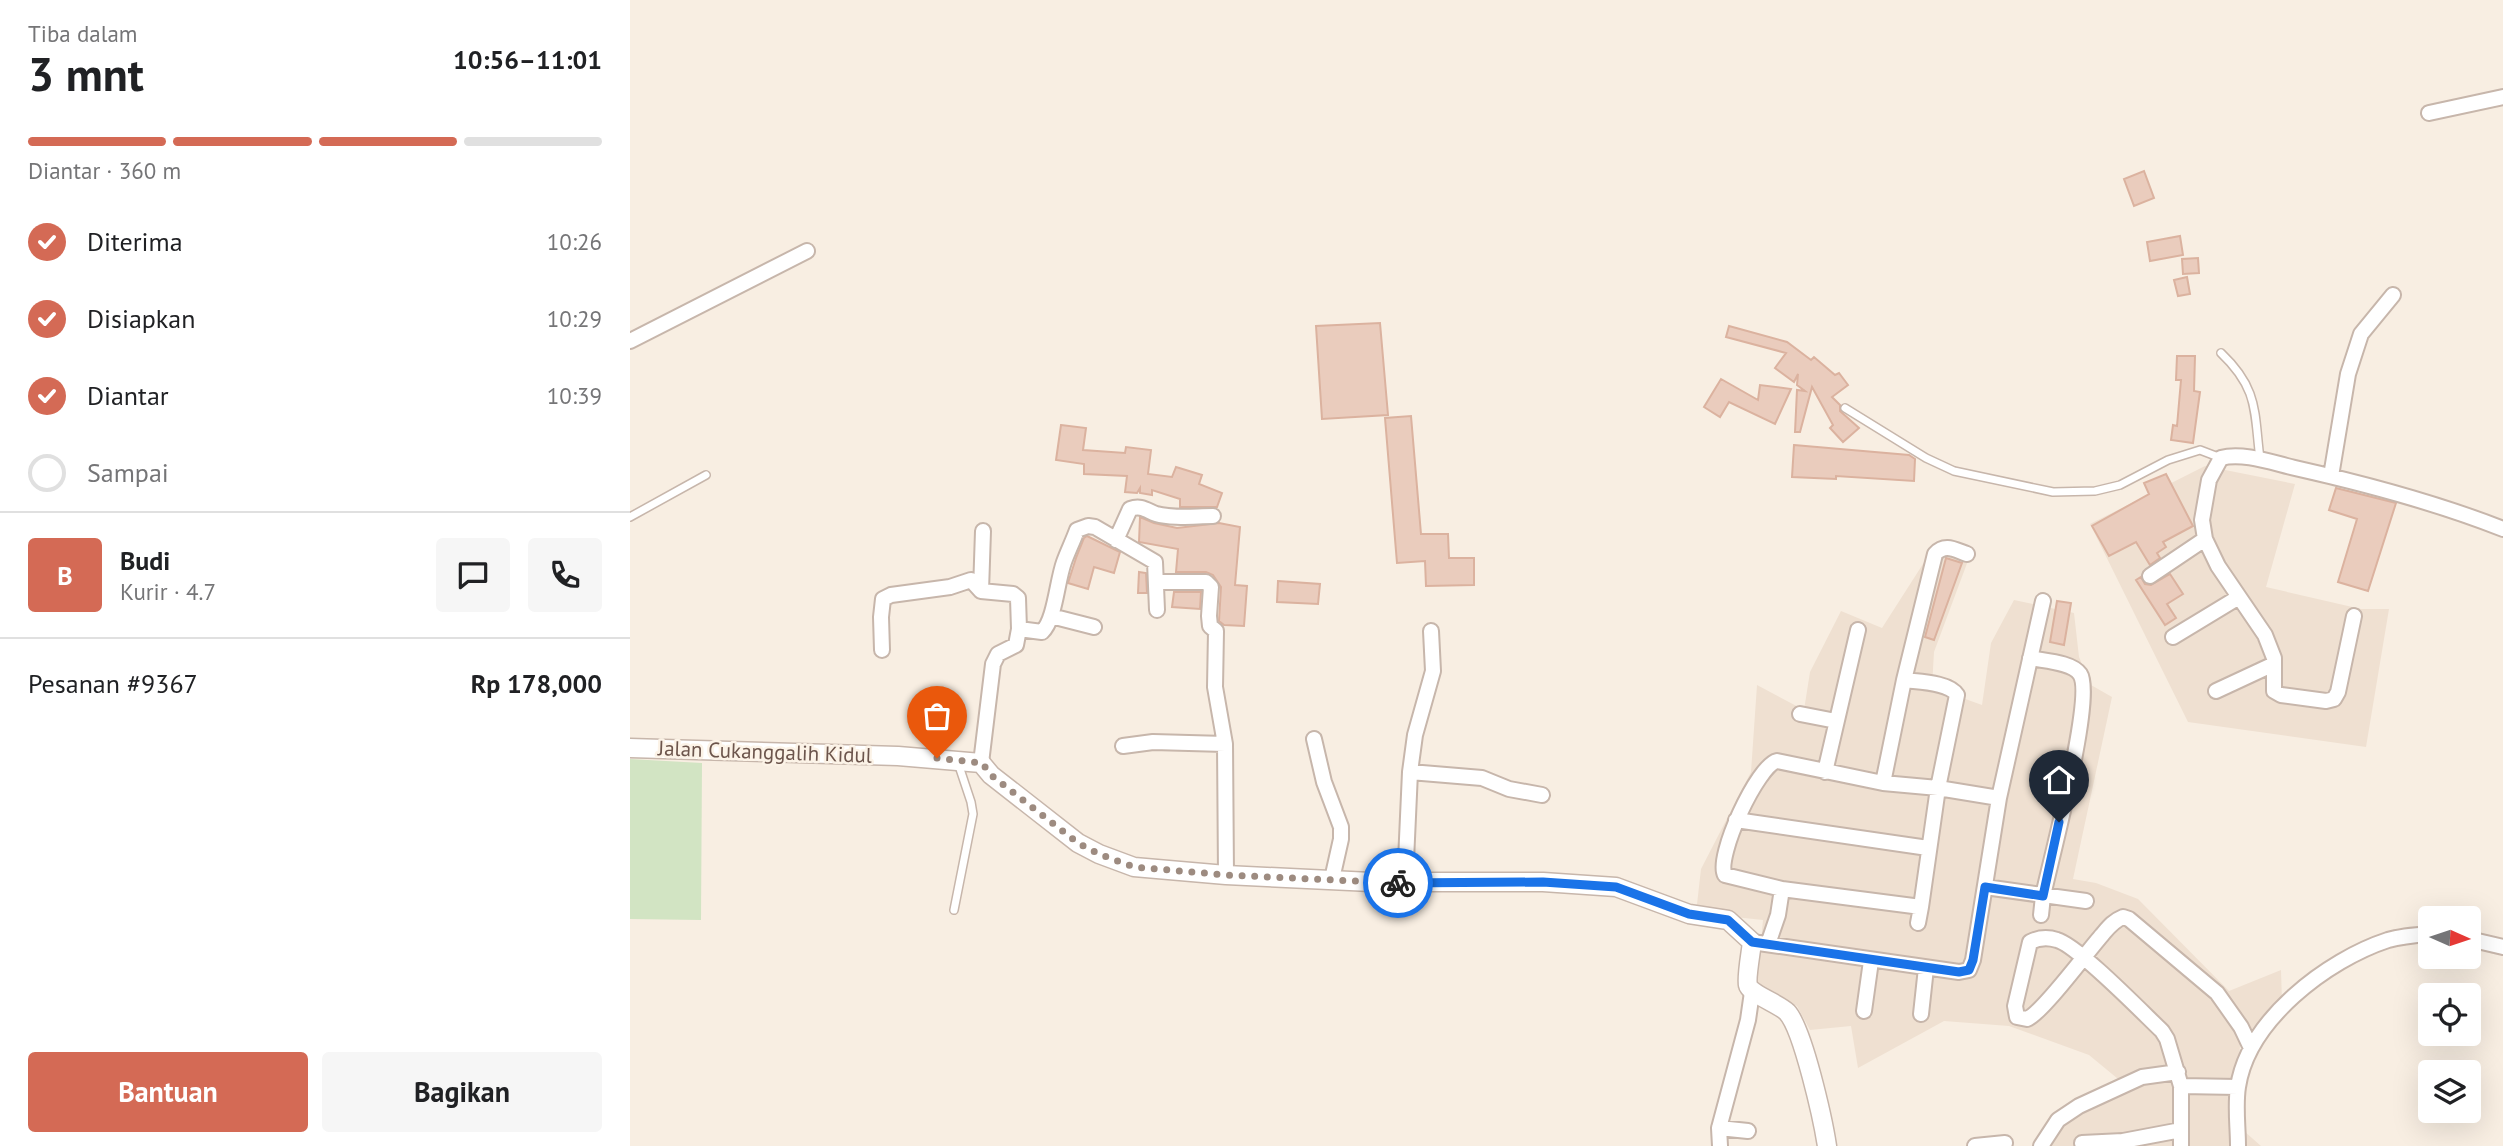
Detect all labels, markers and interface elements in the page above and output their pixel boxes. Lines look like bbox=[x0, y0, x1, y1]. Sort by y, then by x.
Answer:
text: Tiba dalam bbox=[28, 19, 137, 48]
text: 10:56–11:01 bbox=[453, 43, 602, 76]
text: 3 mnt bbox=[28, 44, 144, 104]
text: Diantar · 360 m bbox=[28, 156, 181, 185]
icon: check bbox=[28, 223, 66, 261]
text: Diterima bbox=[87, 225, 183, 258]
text: 10:26 bbox=[547, 227, 602, 256]
icon: check bbox=[28, 300, 66, 338]
text: Disiapkan bbox=[87, 302, 195, 335]
text: 10:29 bbox=[547, 304, 602, 333]
icon: check bbox=[28, 377, 66, 415]
text: Diantar bbox=[87, 379, 169, 412]
text: 10:39 bbox=[547, 381, 602, 410]
text: Sampai bbox=[87, 456, 169, 489]
button: chat bbox=[436, 538, 510, 612]
button: phone bbox=[528, 538, 602, 612]
text: Budi bbox=[120, 544, 170, 577]
text: B bbox=[57, 559, 73, 592]
text: Kurir · 4.7 bbox=[120, 577, 216, 606]
text: Pesanan #9367 bbox=[28, 667, 198, 700]
text: Rp 178,000 bbox=[471, 667, 602, 700]
pin bbox=[907, 686, 967, 758]
icon: bag bbox=[918, 697, 956, 735]
street label: Jalan Cukanggalih Kidul bbox=[657, 734, 872, 769]
pin bbox=[2029, 750, 2089, 822]
icon: home bbox=[2040, 761, 2078, 799]
courier bbox=[1363, 848, 1433, 918]
icon: bike bbox=[1379, 864, 1417, 902]
north arrow bbox=[2418, 906, 2482, 970]
map controls bbox=[2418, 906, 2481, 1123]
button: locate bbox=[2418, 983, 2481, 1046]
button: Bantuan bbox=[28, 1052, 308, 1132]
button: Bagikan bbox=[322, 1052, 602, 1132]
button: layers bbox=[2418, 1060, 2481, 1123]

